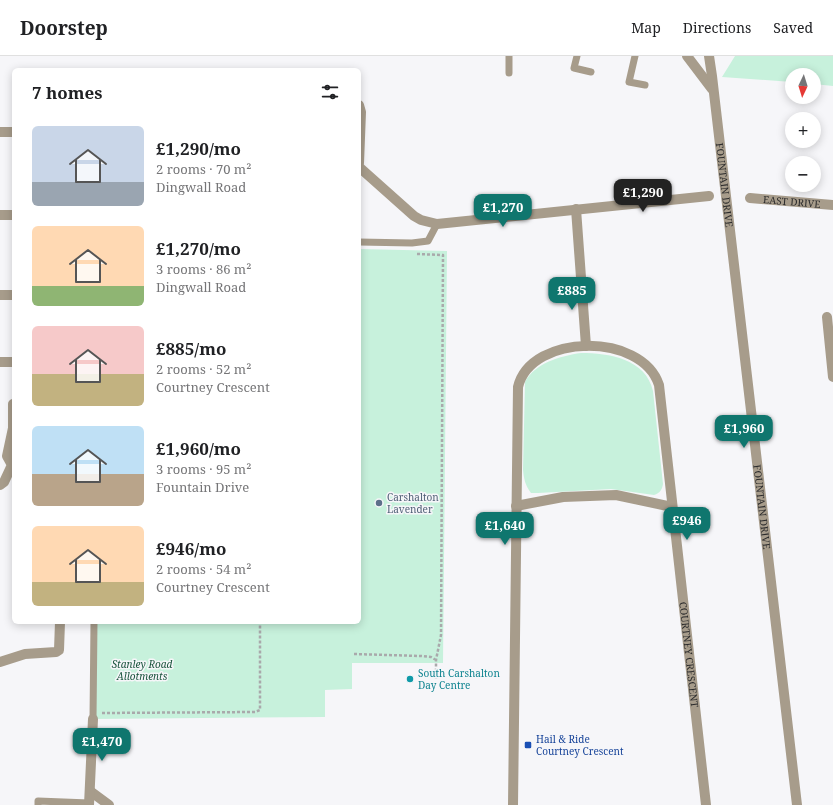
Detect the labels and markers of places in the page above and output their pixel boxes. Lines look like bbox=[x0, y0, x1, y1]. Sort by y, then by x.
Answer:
pin: £1,290 bbox=[610, 179, 676, 213]
pin: £1,270 bbox=[470, 194, 536, 228]
pin: £885 bbox=[548, 277, 596, 311]
pin: £1,960 bbox=[711, 415, 777, 449]
place label: Carshalton Lavender bbox=[387, 490, 439, 516]
marker: Carshalton Lavender bbox=[374, 498, 384, 508]
pin: £946 bbox=[663, 507, 711, 541]
pin: £1,640 bbox=[472, 512, 538, 546]
place label: South Carshalton Day Centre bbox=[418, 666, 500, 692]
marker: South Carshalton Day Centre bbox=[405, 674, 415, 684]
pin: £1,470 bbox=[69, 728, 135, 762]
place label: Hail & Ride Courtney Crescent bbox=[536, 732, 624, 758]
marker: Hail & Ride Courtney Crescent bbox=[523, 740, 533, 750]

